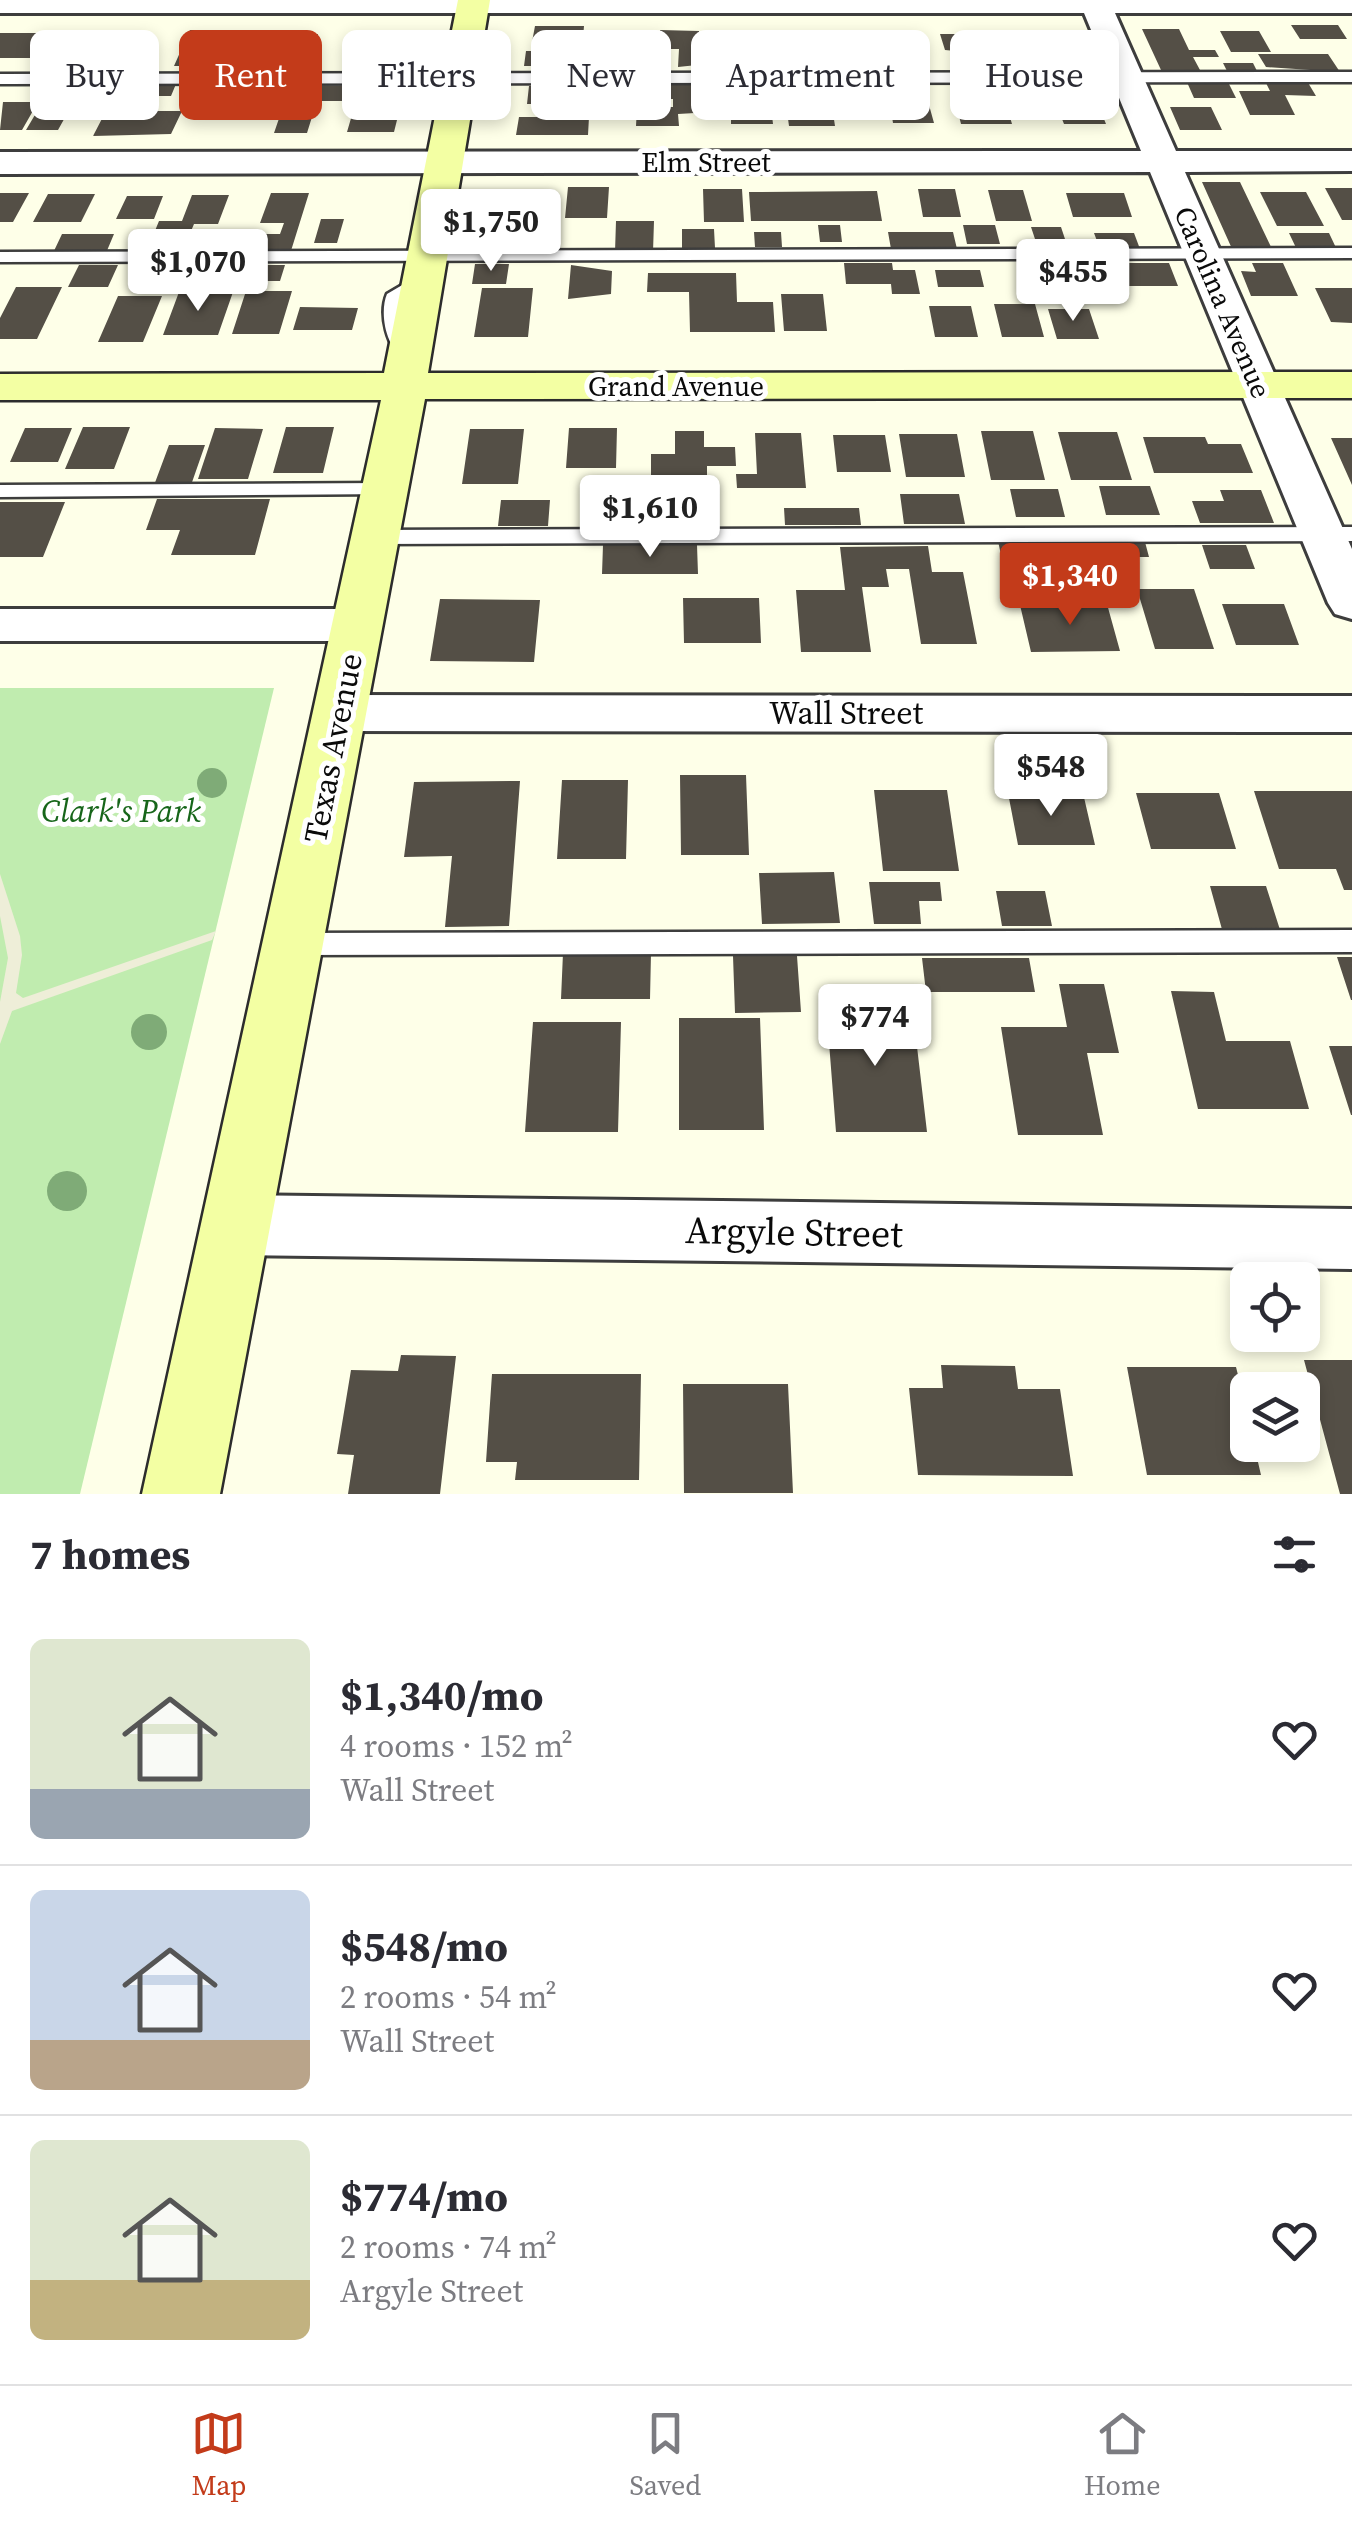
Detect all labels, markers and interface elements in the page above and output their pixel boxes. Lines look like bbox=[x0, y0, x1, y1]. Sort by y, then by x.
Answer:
chip: Buy bbox=[30, 30, 159, 120]
chip: Rent bbox=[179, 30, 322, 120]
chip: Filters bbox=[342, 30, 511, 120]
chip: New bbox=[531, 30, 671, 120]
chip: Apartment bbox=[691, 30, 930, 120]
chip: House bbox=[950, 30, 1119, 120]
street label: Elm Street bbox=[641, 143, 772, 181]
pin: $1,750 bbox=[410, 189, 572, 274]
text: $1,750 bbox=[443, 199, 539, 243]
street label: Carolina Avenue bbox=[1166, 200, 1280, 404]
pin: $1,070 bbox=[117, 229, 279, 314]
text: $1,070 bbox=[150, 239, 246, 283]
pin: $455 bbox=[1014, 239, 1132, 324]
text: $455 bbox=[1038, 249, 1108, 293]
street label: Grand Avenue bbox=[588, 367, 764, 405]
pin: $1,610 bbox=[569, 475, 731, 560]
text: $1,610 bbox=[602, 485, 698, 529]
pin: $1,340 bbox=[989, 543, 1151, 628]
text: $1,340 bbox=[1022, 553, 1118, 597]
street label: Texas Avenue bbox=[293, 649, 373, 847]
street label: Wall Street bbox=[769, 691, 924, 735]
pin: $548 bbox=[992, 734, 1110, 819]
text: $548 bbox=[1016, 744, 1086, 788]
park label: Clark's Park bbox=[41, 789, 202, 833]
pin: $774 bbox=[816, 984, 934, 1069]
text: $774 bbox=[840, 994, 910, 1038]
street label: Argyle Street bbox=[685, 1204, 904, 1260]
map controls bbox=[1230, 1262, 1320, 1462]
button: locate bbox=[1230, 1262, 1320, 1352]
button: layers bbox=[1230, 1372, 1320, 1462]
text: 7 homes bbox=[30, 1525, 190, 1583]
icon: filters bbox=[1267, 1527, 1322, 1582]
text: $1,340/mo bbox=[340, 1666, 543, 1724]
icon: home bbox=[110, 1679, 230, 1799]
icon: heart bbox=[1267, 1712, 1322, 1767]
text: 4 rooms · 152 m² bbox=[340, 1724, 573, 1768]
text: Wall Street bbox=[340, 1768, 494, 1812]
text: $548/mo bbox=[340, 1917, 508, 1975]
icon: home bbox=[110, 1930, 230, 2050]
icon: heart bbox=[1267, 1963, 1322, 2018]
text: 2 rooms · 54 m² bbox=[340, 1975, 557, 2019]
text: Wall Street bbox=[340, 2019, 494, 2063]
text: $774/mo bbox=[340, 2167, 508, 2225]
icon: home bbox=[110, 2180, 230, 2300]
icon: heart bbox=[1267, 2213, 1322, 2268]
text: 2 rooms · 74 m² bbox=[340, 2225, 557, 2269]
text: Argyle Street bbox=[340, 2269, 523, 2313]
tab: Map bbox=[191, 2406, 246, 2504]
tab: Saved bbox=[629, 2406, 701, 2504]
tab: Home bbox=[1084, 2406, 1161, 2504]

